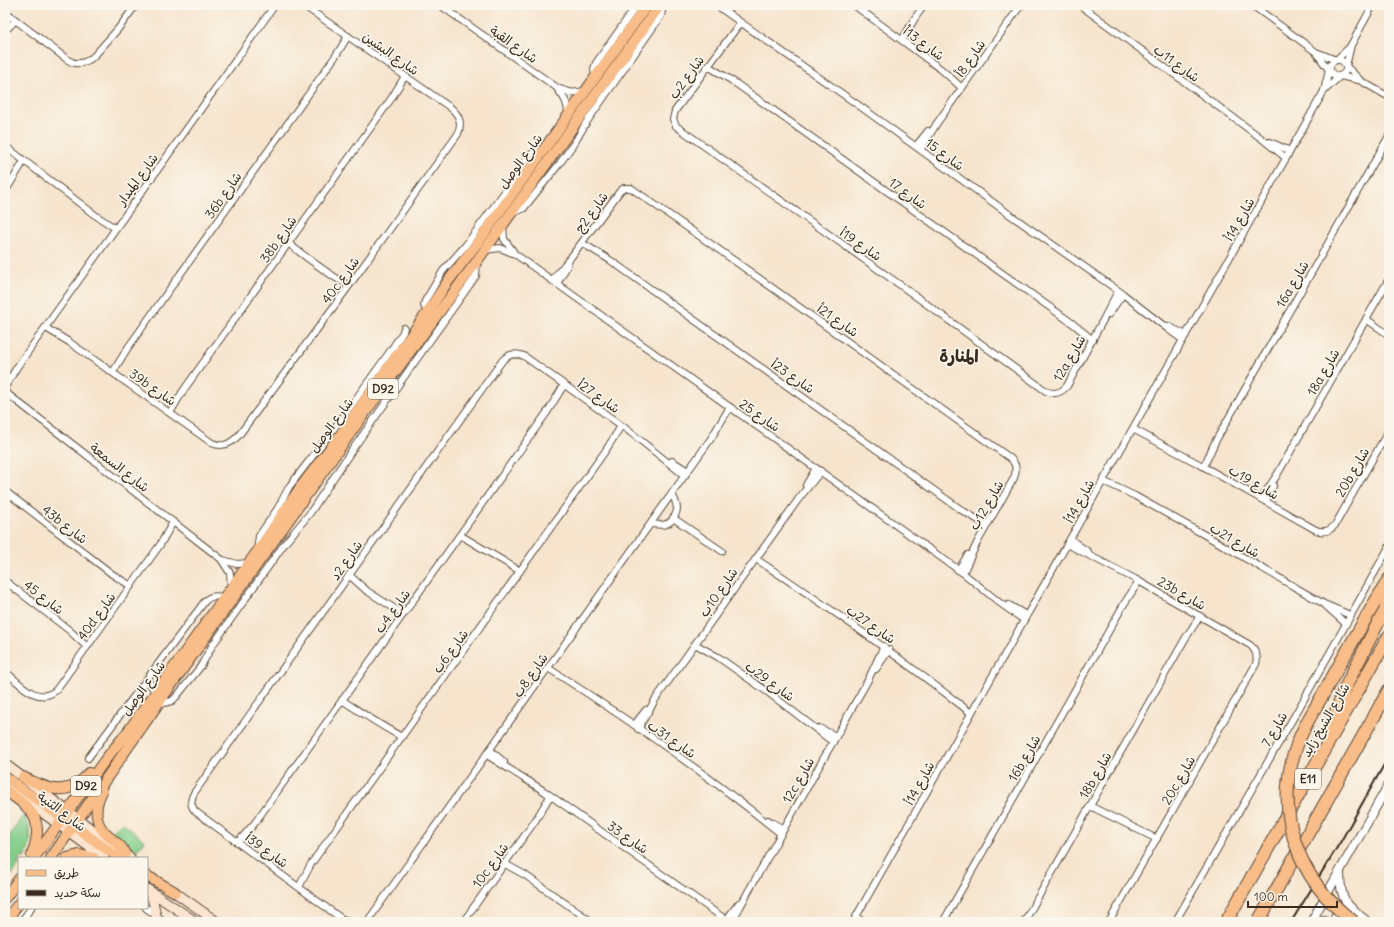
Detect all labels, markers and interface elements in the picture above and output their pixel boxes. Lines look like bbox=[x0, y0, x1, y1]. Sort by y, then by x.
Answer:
street label: شارع القبة bbox=[486, 22, 541, 68]
street label: شارع 13أ bbox=[899, 22, 948, 65]
street label: شارع البشين bbox=[359, 28, 422, 80]
street label: شارع 8أ bbox=[951, 36, 990, 81]
street label: شارع 11ب bbox=[1150, 41, 1203, 87]
street label: شارع 2ب bbox=[665, 52, 709, 103]
street label: شارع الوصل bbox=[495, 130, 547, 193]
street label: شارع 15 bbox=[921, 134, 967, 175]
street label: شارع الميدار bbox=[112, 150, 163, 210]
street label: 36b شارع bbox=[201, 169, 246, 223]
street label: شارع 17 bbox=[885, 174, 930, 214]
street label: شارع 2ج bbox=[571, 189, 613, 237]
street label: شارع 14أ bbox=[1220, 195, 1259, 244]
street label: 38b شارع bbox=[256, 213, 301, 267]
street label: شارع 19أ bbox=[836, 224, 885, 266]
street label: 40c شارع bbox=[318, 253, 364, 308]
street label: 16a شارع bbox=[1272, 258, 1313, 311]
street label: شارع 21أ bbox=[813, 300, 862, 342]
street label: 12a شارع bbox=[1049, 332, 1090, 385]
district label: المنارة bbox=[939, 345, 979, 367]
street label: 18a شارع bbox=[1303, 346, 1344, 399]
street label: شارع 23أ bbox=[767, 355, 818, 398]
street label: 39b شارع bbox=[125, 365, 179, 410]
street label: شارع 27أ bbox=[574, 376, 623, 418]
road number: D92 bbox=[368, 379, 398, 399]
street label: شارع الوصل bbox=[306, 394, 358, 457]
street label: شارع 25 bbox=[735, 395, 783, 436]
street label: شارع السمعة bbox=[86, 439, 153, 497]
street label: 20b شارع bbox=[1332, 445, 1374, 500]
street label: شارع 19ب bbox=[1225, 461, 1282, 504]
street label: شارع 12ب bbox=[965, 477, 1008, 534]
street label: شارع 14أ bbox=[1061, 477, 1099, 526]
street label: 43b شارع bbox=[38, 501, 91, 548]
street label: شارع 21ب bbox=[1206, 519, 1263, 562]
street label: شارع 2د bbox=[327, 537, 367, 584]
street label: شارع 10ب bbox=[695, 564, 742, 621]
street label: 23b شارع bbox=[1154, 573, 1209, 615]
street label: شارع 45 bbox=[20, 576, 67, 619]
street label: شارع 4ب bbox=[371, 586, 415, 637]
street label: 40d شارع bbox=[73, 589, 120, 644]
street label: شارع 27ب bbox=[842, 601, 899, 648]
street label: شارع 6ب bbox=[429, 626, 473, 677]
street label: شارع 8ب bbox=[509, 650, 553, 701]
street label: شارع الوصل bbox=[118, 657, 170, 720]
street label: شارع 29ب bbox=[741, 658, 798, 706]
street label: شارع الشيخ زايد bbox=[1297, 680, 1354, 761]
street label: شارع 7 bbox=[1258, 709, 1292, 750]
street label: شارع 31ب bbox=[644, 717, 699, 763]
street label: 16b شارع bbox=[1004, 732, 1045, 785]
street label: 18b شارع bbox=[1075, 749, 1116, 802]
street label: 20c شارع bbox=[1158, 753, 1200, 808]
street label: 12c شارع bbox=[779, 754, 819, 807]
street label: شارع 14أ bbox=[901, 759, 939, 808]
road number: E11 bbox=[1295, 769, 1321, 789]
road number: D92 bbox=[71, 776, 101, 796]
street label: شارع الثنية bbox=[33, 788, 89, 836]
street label: شارع 33 bbox=[603, 817, 651, 858]
street label: شارع 39أ bbox=[241, 829, 292, 873]
street label: 10c شارع bbox=[468, 839, 513, 892]
legend bbox=[18, 857, 148, 909]
text: طريق bbox=[54, 865, 79, 880]
scale bar bbox=[1248, 883, 1337, 909]
text: سكة حديد bbox=[54, 885, 101, 900]
text: 100 m bbox=[1254, 889, 1288, 904]

